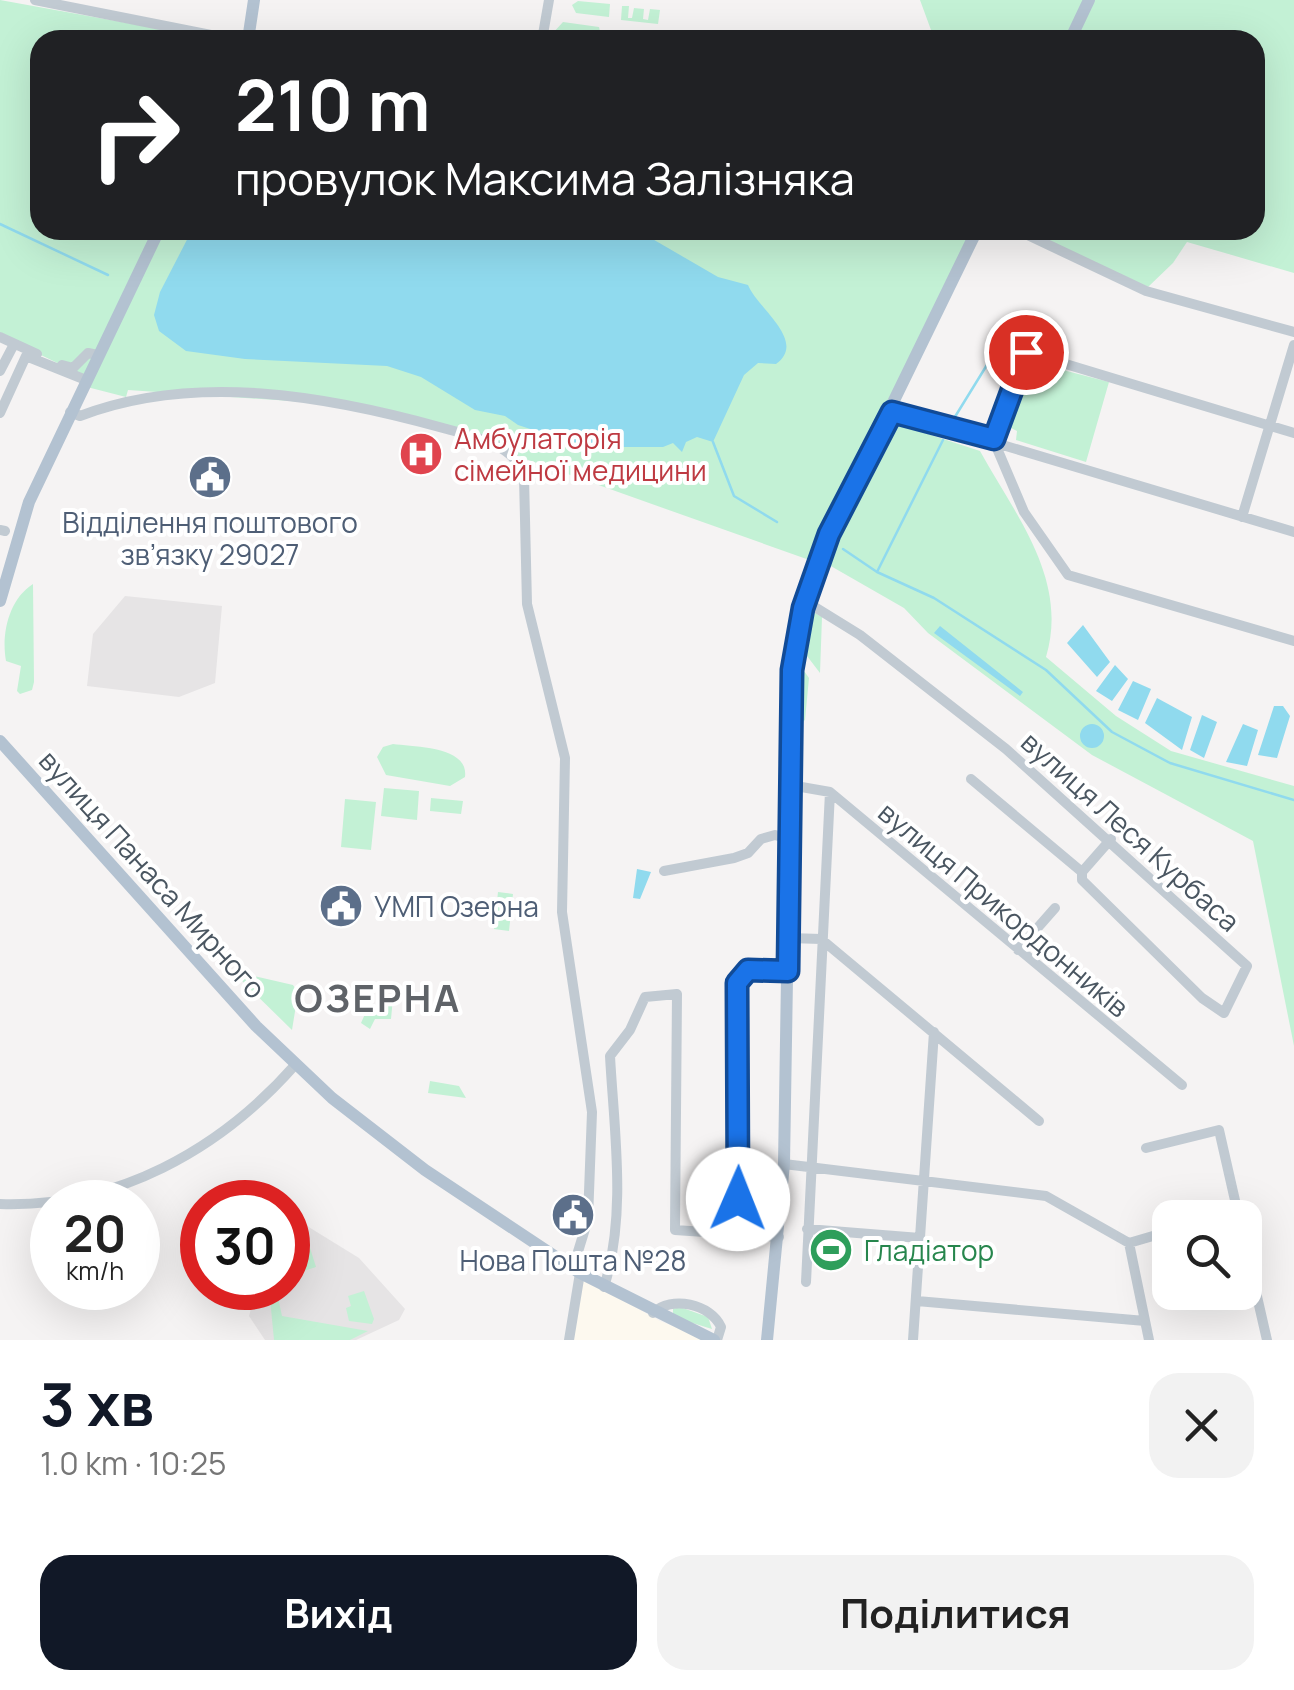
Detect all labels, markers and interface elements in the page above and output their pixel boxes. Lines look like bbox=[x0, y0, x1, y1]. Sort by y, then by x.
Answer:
text: 210 m bbox=[235, 56, 430, 152]
icon: right bbox=[70, 70, 200, 200]
text: провулок Максима Залізняка bbox=[235, 147, 855, 209]
pin bbox=[984, 310, 1069, 395]
icon: arrive bbox=[999, 325, 1054, 380]
place label: Амбулаторія сімейної медицини bbox=[454, 419, 707, 489]
hospital icon: Амбулаторія сімейної медицини bbox=[398, 431, 444, 477]
public building icon: Відділення поштового зв’язку 29027 bbox=[187, 454, 233, 500]
place label: Відділення поштового зв’язку 29027 bbox=[62, 503, 358, 573]
street label: вулиця Леся Курбаса bbox=[1014, 723, 1248, 939]
street label: вулиця Панаса Мирного bbox=[31, 742, 275, 1006]
street label: вулиця Прикордонників bbox=[871, 793, 1137, 1025]
public building icon: УМП Озерна bbox=[318, 883, 364, 929]
place label: УМП Озерна bbox=[374, 887, 539, 925]
district label: ОЗЕРНА bbox=[294, 971, 462, 1023]
position arrow bbox=[686, 1147, 790, 1251]
speed limit sign: 30 bbox=[180, 1180, 310, 1310]
public building icon: Нова Пошта №28 bbox=[550, 1192, 596, 1238]
text: 20 bbox=[64, 1199, 126, 1267]
map controls bbox=[1152, 1200, 1262, 1310]
button: search bbox=[1152, 1200, 1262, 1310]
sports icon: Гладіатор bbox=[808, 1227, 854, 1273]
place label: Гладіатор bbox=[864, 1231, 994, 1269]
place label: Нова Пошта №28 bbox=[459, 1241, 687, 1279]
text: km/h bbox=[66, 1253, 124, 1288]
text: 3 хв bbox=[40, 1362, 154, 1444]
button: close bbox=[1149, 1373, 1254, 1478]
text: 1.0 km · 10:25 bbox=[40, 1441, 227, 1485]
button: Вихід bbox=[40, 1555, 637, 1670]
button: Поділитися bbox=[657, 1555, 1254, 1670]

